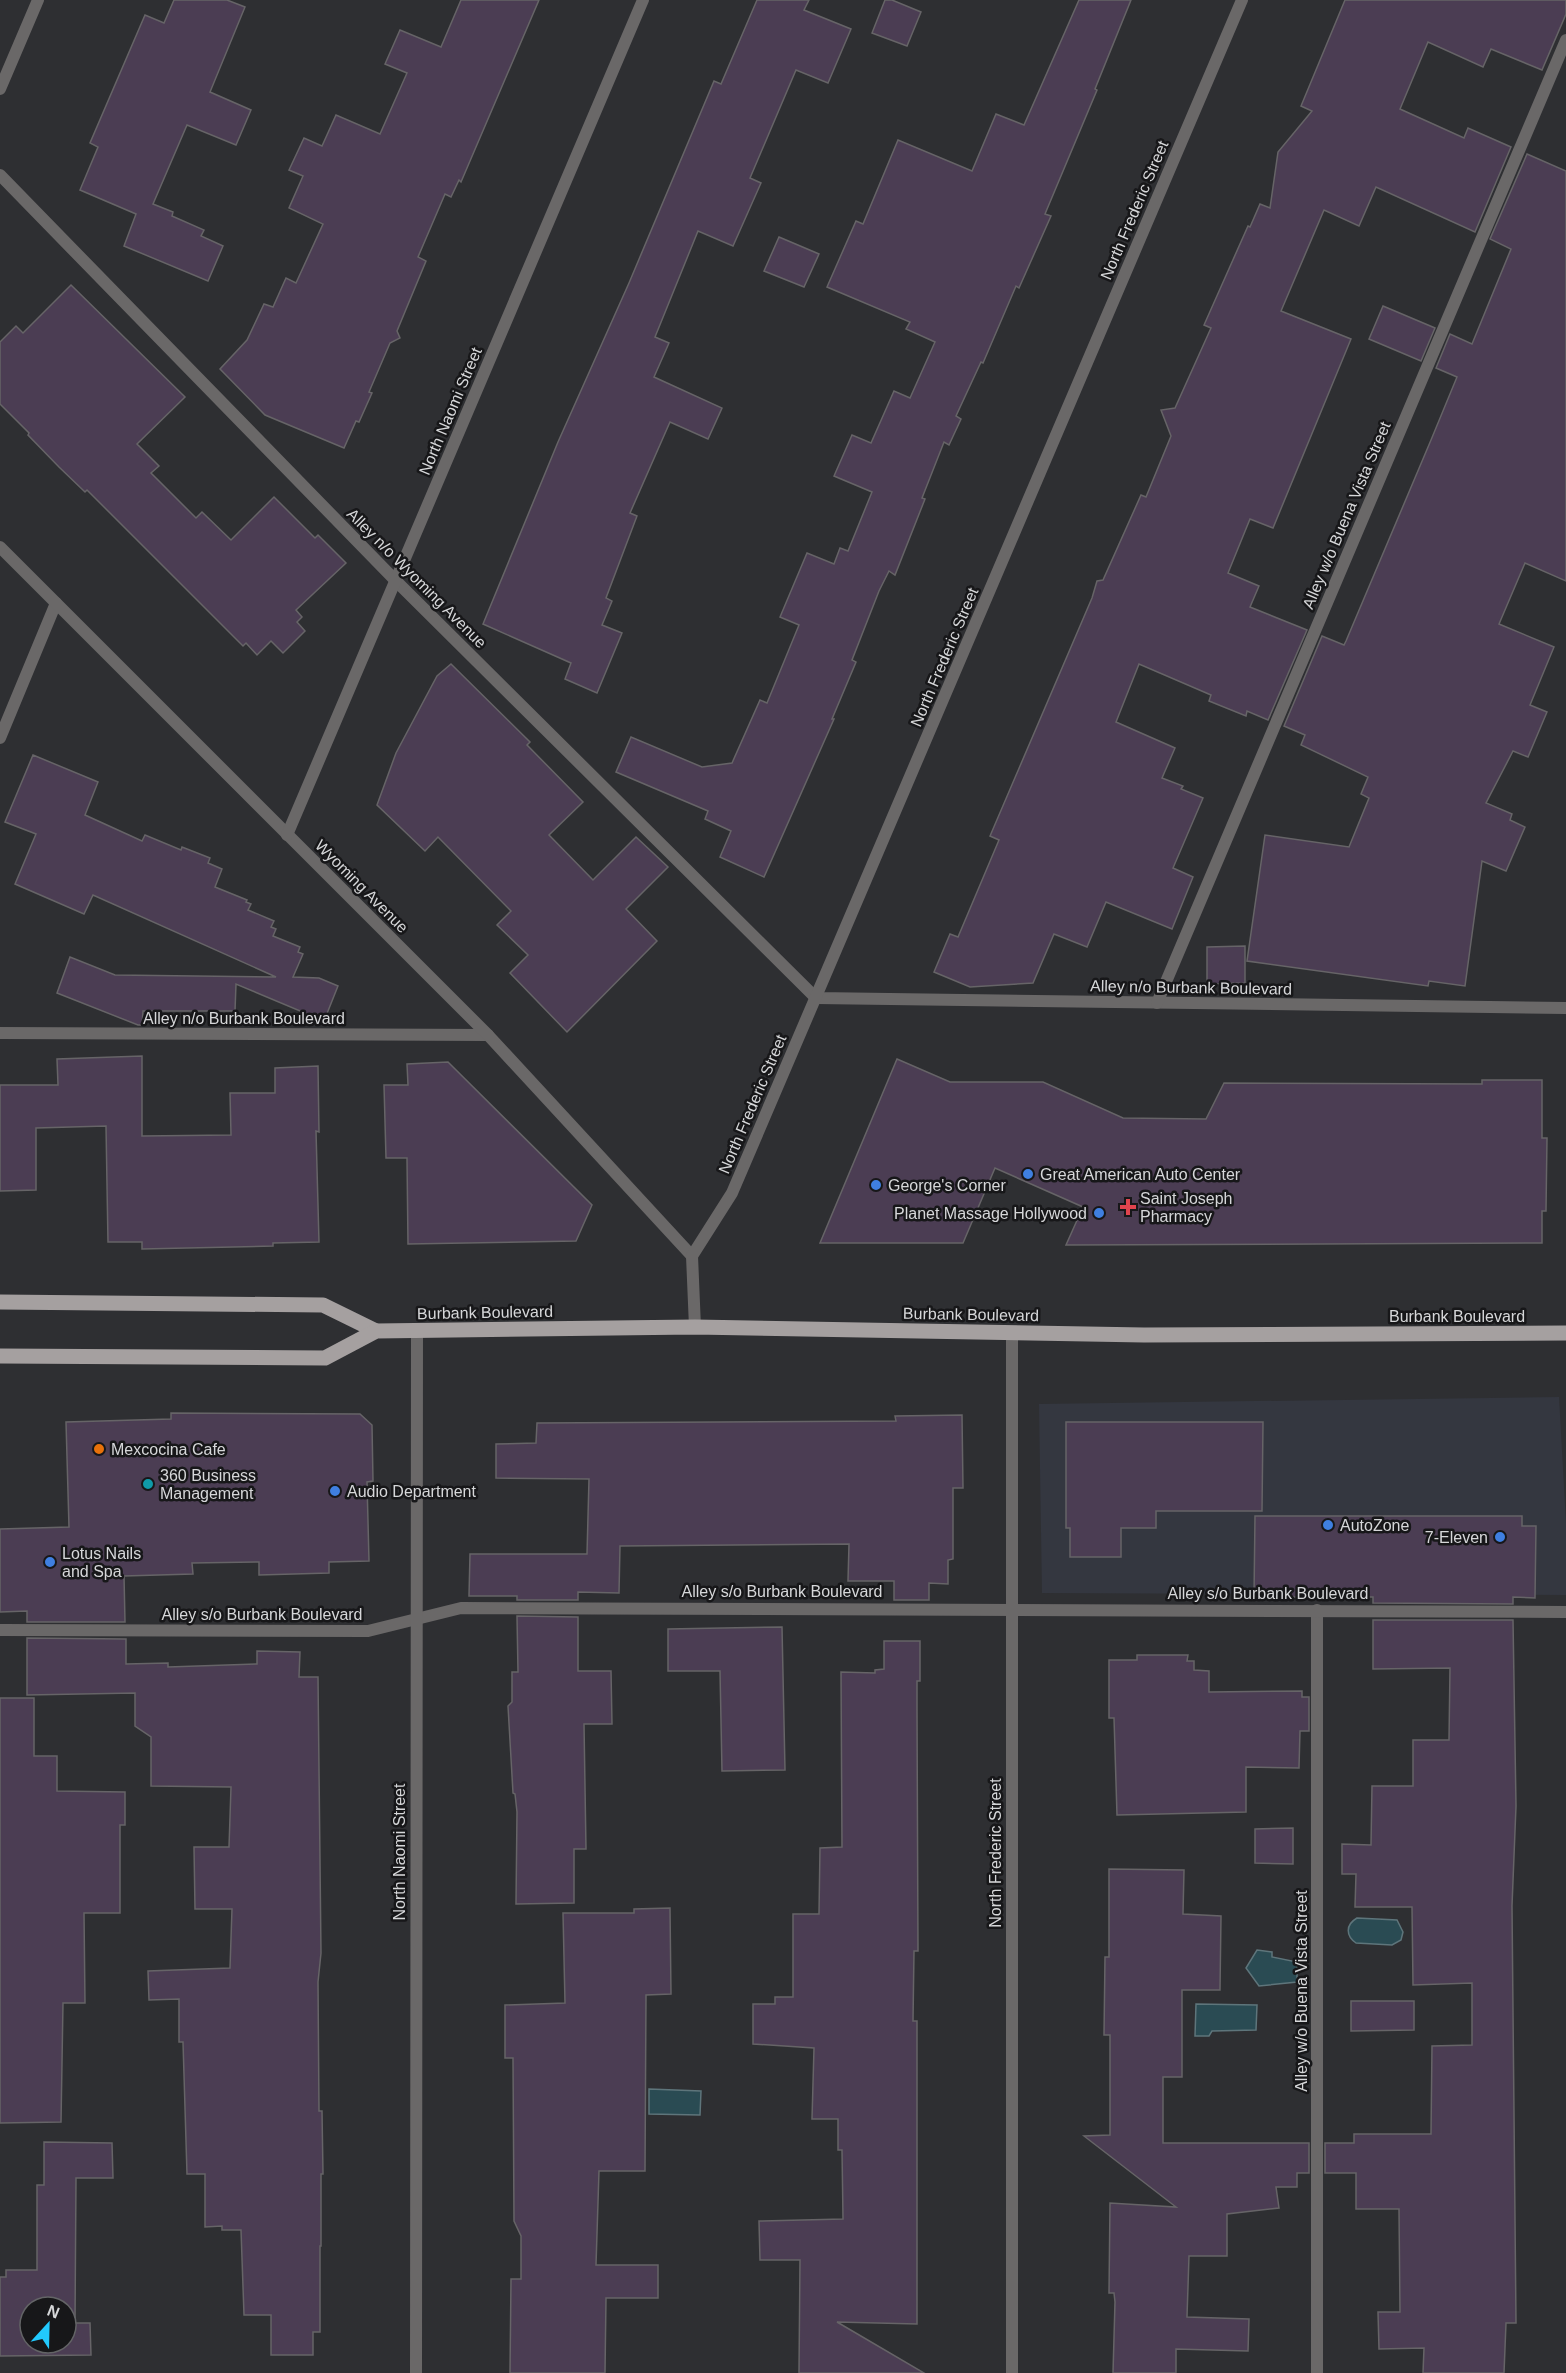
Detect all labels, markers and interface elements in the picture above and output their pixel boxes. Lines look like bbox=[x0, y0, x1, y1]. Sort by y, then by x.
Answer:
street label: North Frederic Street bbox=[1097, 138, 1172, 282]
street label: North Naomi Street bbox=[416, 344, 485, 478]
street label: Alley w/o Buena Vista Street bbox=[1299, 419, 1394, 611]
street label: Alley n/o Wyoming Avenue bbox=[343, 505, 490, 652]
street label: North Frederic Street bbox=[907, 585, 982, 729]
street label: Wyoming Avenue bbox=[312, 836, 412, 936]
street label: Alley n/o Burbank Boulevard bbox=[1090, 977, 1292, 998]
street label: Alley n/o Burbank Boulevard bbox=[143, 1010, 345, 1027]
street label: North Frederic Street bbox=[715, 1032, 790, 1176]
place label: Great American Auto Center bbox=[1040, 1166, 1241, 1183]
marker: Great American Auto Center bbox=[1021, 1167, 1035, 1181]
place label: George's Corner bbox=[888, 1177, 1006, 1194]
marker: George's Corner bbox=[869, 1178, 883, 1192]
place label: Saint Joseph Pharmacy bbox=[1140, 1190, 1233, 1225]
marker: Saint Joseph Pharmacy bbox=[1121, 1200, 1135, 1214]
place label: Planet Massage Hollywood bbox=[894, 1205, 1087, 1222]
marker: Planet Massage Hollywood bbox=[1092, 1206, 1106, 1220]
street label: Burbank Boulevard bbox=[417, 1303, 553, 1322]
street label: Burbank Boulevard bbox=[903, 1305, 1039, 1324]
street label: Burbank Boulevard bbox=[1389, 1308, 1525, 1325]
place label: Mexcocina Cafe bbox=[111, 1441, 226, 1458]
marker: Mexcocina Cafe bbox=[92, 1442, 106, 1456]
place label: 360 Business Management bbox=[160, 1467, 256, 1502]
marker: 360 Business Management bbox=[141, 1477, 155, 1491]
place label: Audio Department bbox=[347, 1483, 477, 1500]
marker: Audio Department bbox=[328, 1484, 342, 1498]
place label: AutoZone bbox=[1340, 1517, 1409, 1534]
marker: AutoZone bbox=[1321, 1518, 1335, 1532]
place label: 7-Eleven bbox=[1425, 1529, 1488, 1546]
marker: 7-Eleven bbox=[1493, 1530, 1507, 1544]
place label: Lotus Nails and Spa bbox=[62, 1545, 141, 1580]
marker: Lotus Nails and Spa bbox=[43, 1555, 57, 1569]
street label: Alley s/o Burbank Boulevard bbox=[682, 1583, 883, 1600]
street label: Alley s/o Burbank Boulevard bbox=[1168, 1585, 1369, 1602]
street label: Alley s/o Burbank Boulevard bbox=[162, 1606, 363, 1623]
street label: North Frederic Street bbox=[987, 1778, 1004, 1928]
street label: North Naomi Street bbox=[391, 1783, 408, 1920]
street label: Alley w/o Buena Vista Street bbox=[1293, 1890, 1310, 2092]
north arrow bbox=[18, 2295, 78, 2355]
text: N bbox=[45, 2302, 62, 2322]

